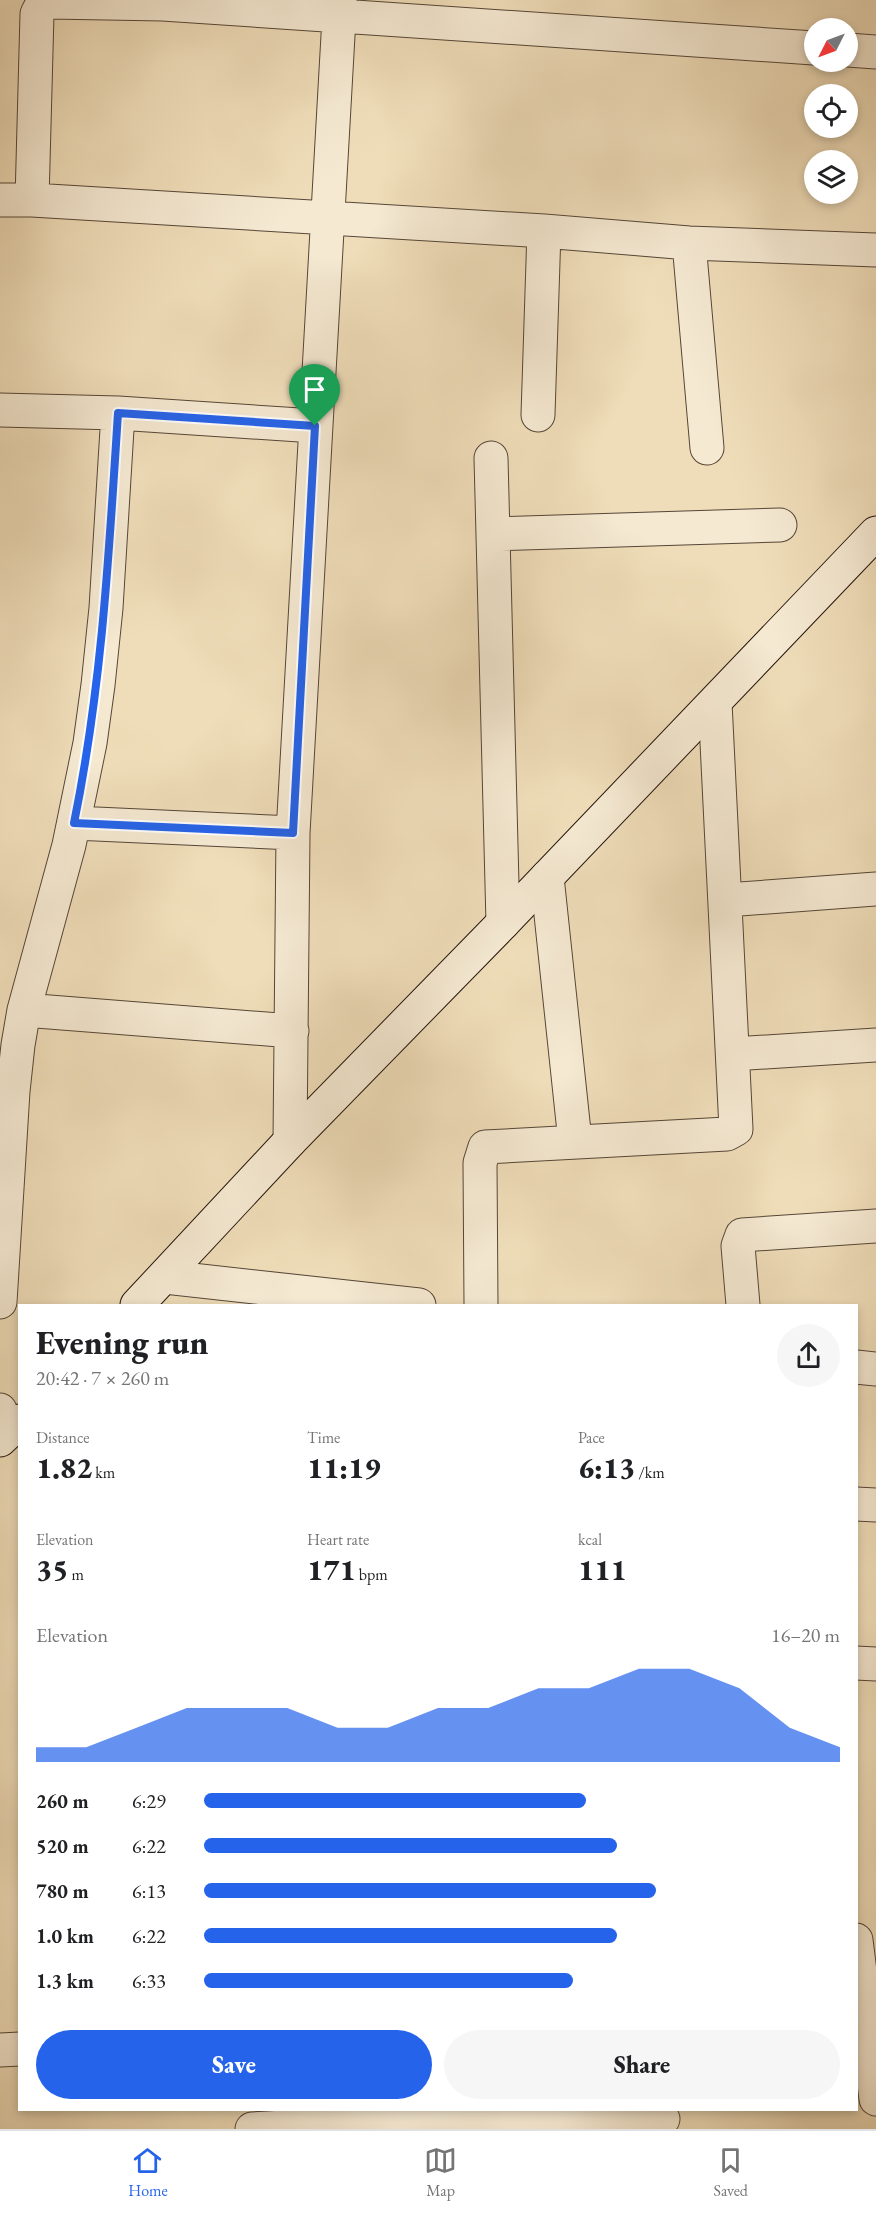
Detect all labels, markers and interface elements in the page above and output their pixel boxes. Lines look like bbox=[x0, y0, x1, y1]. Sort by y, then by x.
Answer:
north arrow bbox=[804, 18, 858, 72]
map controls bbox=[804, 18, 858, 204]
button: locate bbox=[804, 84, 858, 138]
button: layers bbox=[804, 150, 858, 204]
pin bbox=[289, 364, 340, 426]
icon: arrive bbox=[298, 373, 331, 406]
text: Evening run bbox=[36, 1321, 208, 1364]
button: share bbox=[777, 1324, 840, 1387]
text: 20:42 · 7 × 260 m bbox=[36, 1365, 169, 1391]
text: Distance bbox=[36, 1427, 89, 1448]
text: Time bbox=[307, 1427, 340, 1448]
text: Pace bbox=[578, 1427, 605, 1448]
text: 1.82 bbox=[36, 1448, 92, 1487]
text: 11:19 bbox=[307, 1448, 380, 1487]
text: 6:13 bbox=[578, 1448, 635, 1487]
text: km bbox=[92, 1462, 115, 1483]
text: /km bbox=[635, 1462, 665, 1483]
text: Elevation bbox=[36, 1529, 94, 1550]
text: Heart rate bbox=[307, 1529, 369, 1550]
text: kcal bbox=[578, 1529, 602, 1550]
text: 35 bbox=[36, 1550, 68, 1589]
text: 171 bbox=[307, 1550, 356, 1589]
text: 111 bbox=[578, 1550, 627, 1589]
text: m bbox=[68, 1564, 84, 1585]
text: bpm bbox=[356, 1564, 388, 1585]
text: Elevation bbox=[36, 1622, 108, 1648]
text: 16–20 m bbox=[771, 1622, 840, 1648]
text: 260 m bbox=[36, 1788, 89, 1814]
text: 6:29 bbox=[132, 1788, 166, 1814]
text: 520 m bbox=[36, 1833, 89, 1859]
text: 6:22 bbox=[132, 1833, 166, 1859]
text: 780 m bbox=[36, 1878, 89, 1904]
text: 6:13 bbox=[132, 1878, 166, 1904]
text: 1.0 km bbox=[36, 1923, 94, 1949]
text: 6:22 bbox=[132, 1923, 166, 1949]
text: 1.3 km bbox=[36, 1968, 94, 1994]
text: 6:33 bbox=[132, 1968, 166, 1994]
button: Save bbox=[36, 2030, 432, 2099]
button: Share bbox=[444, 2030, 840, 2099]
tab: Home bbox=[128, 2144, 168, 2201]
tab: Map bbox=[424, 2144, 457, 2201]
tab: Saved bbox=[714, 2144, 748, 2201]

